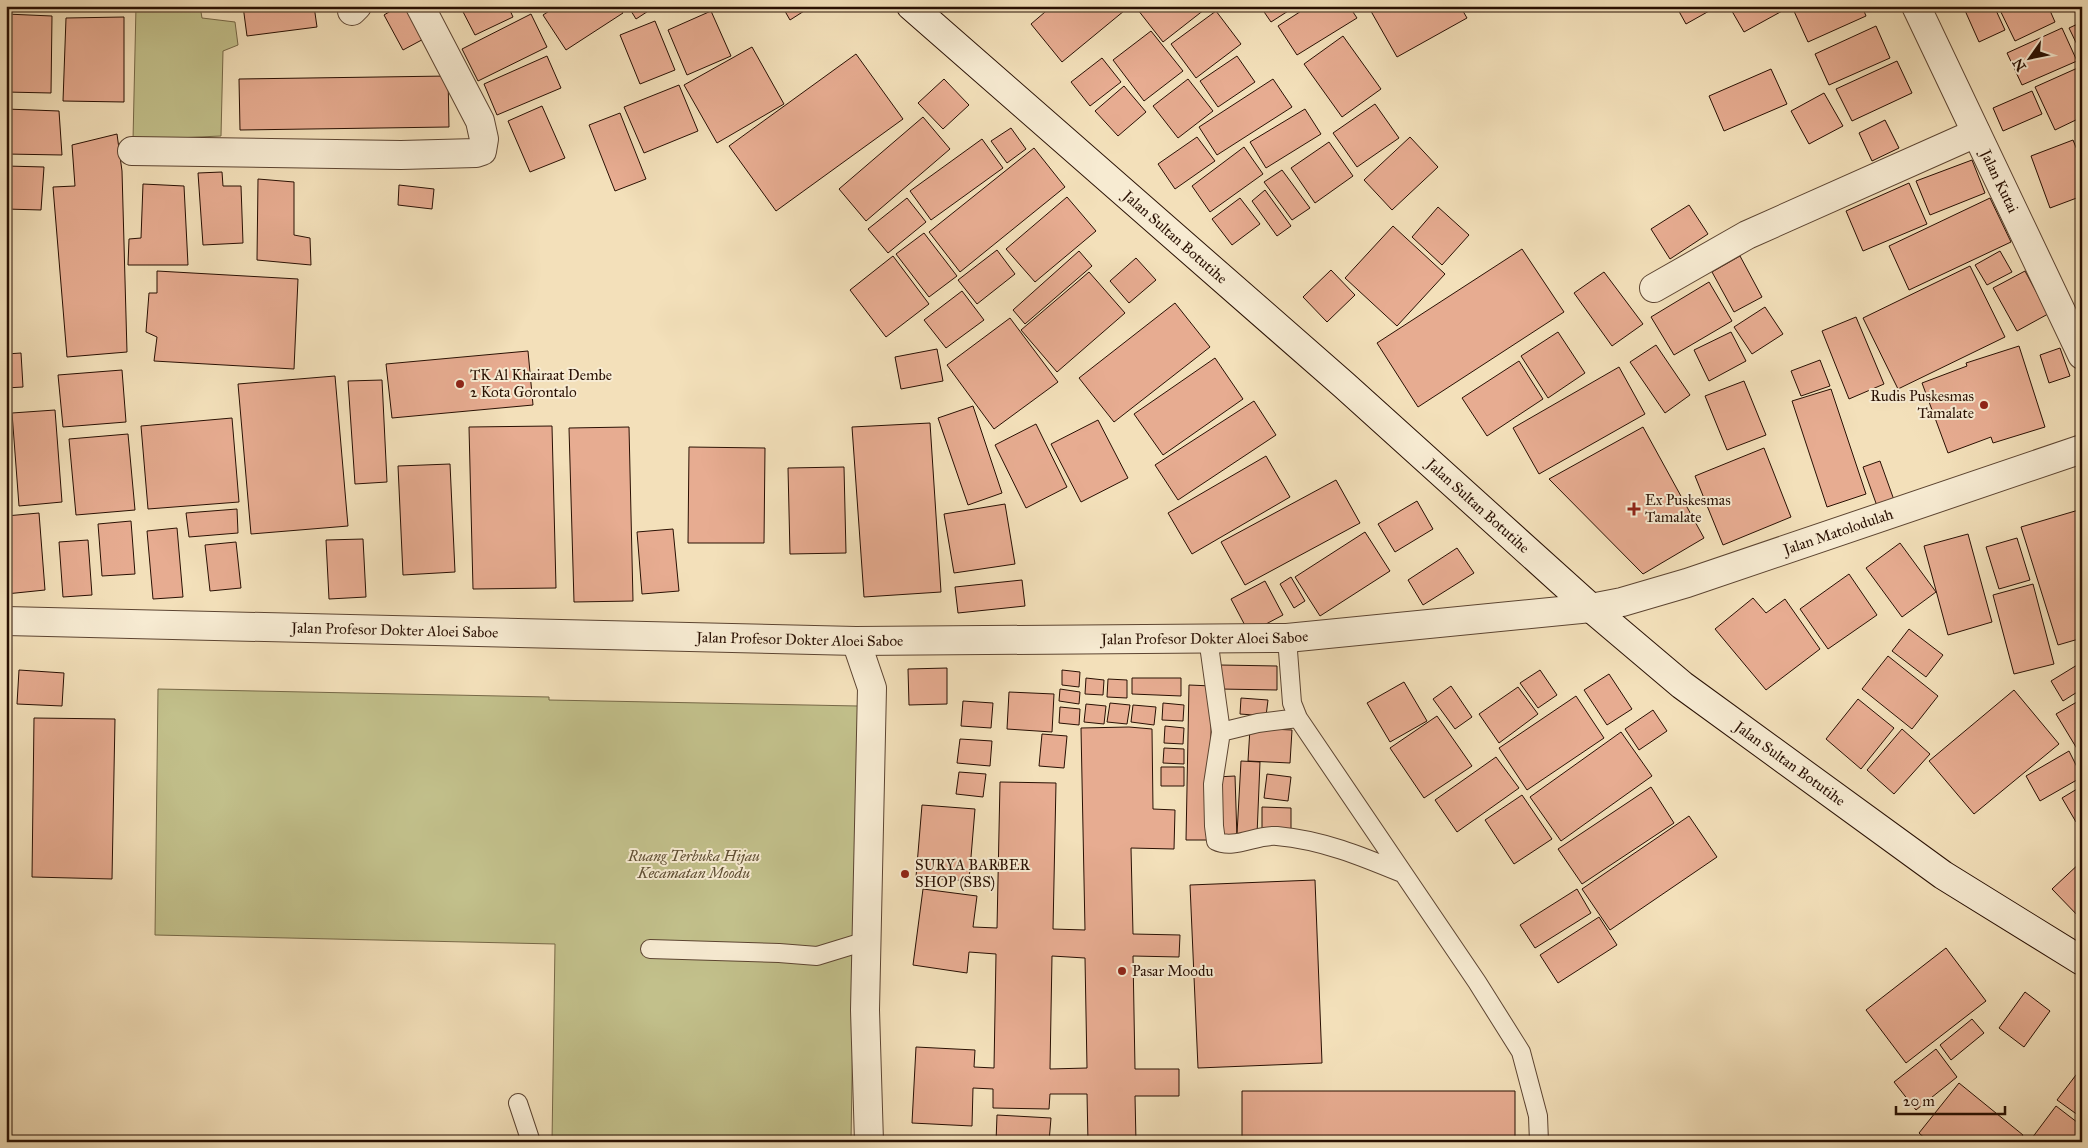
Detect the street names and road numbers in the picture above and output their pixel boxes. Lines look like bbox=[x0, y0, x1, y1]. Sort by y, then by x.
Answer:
street label: Jalan Kutai bbox=[1975, 145, 2022, 216]
street label: Jalan Sultan Botutihe bbox=[1117, 185, 1231, 288]
street label: Jalan Sultan Botutihe bbox=[1421, 454, 1533, 557]
street label: Jalan Matolodulah bbox=[1779, 505, 1896, 560]
street label: Jalan Profesor Dokter Aloei Saboe bbox=[289, 619, 499, 642]
street label: Jalan Profesor Dokter Aloei Saboe bbox=[1099, 627, 1309, 649]
street label: Jalan Profesor Dokter Aloei Saboe bbox=[694, 628, 903, 650]
street label: Jalan Sultan Botutihe bbox=[1729, 716, 1849, 810]

